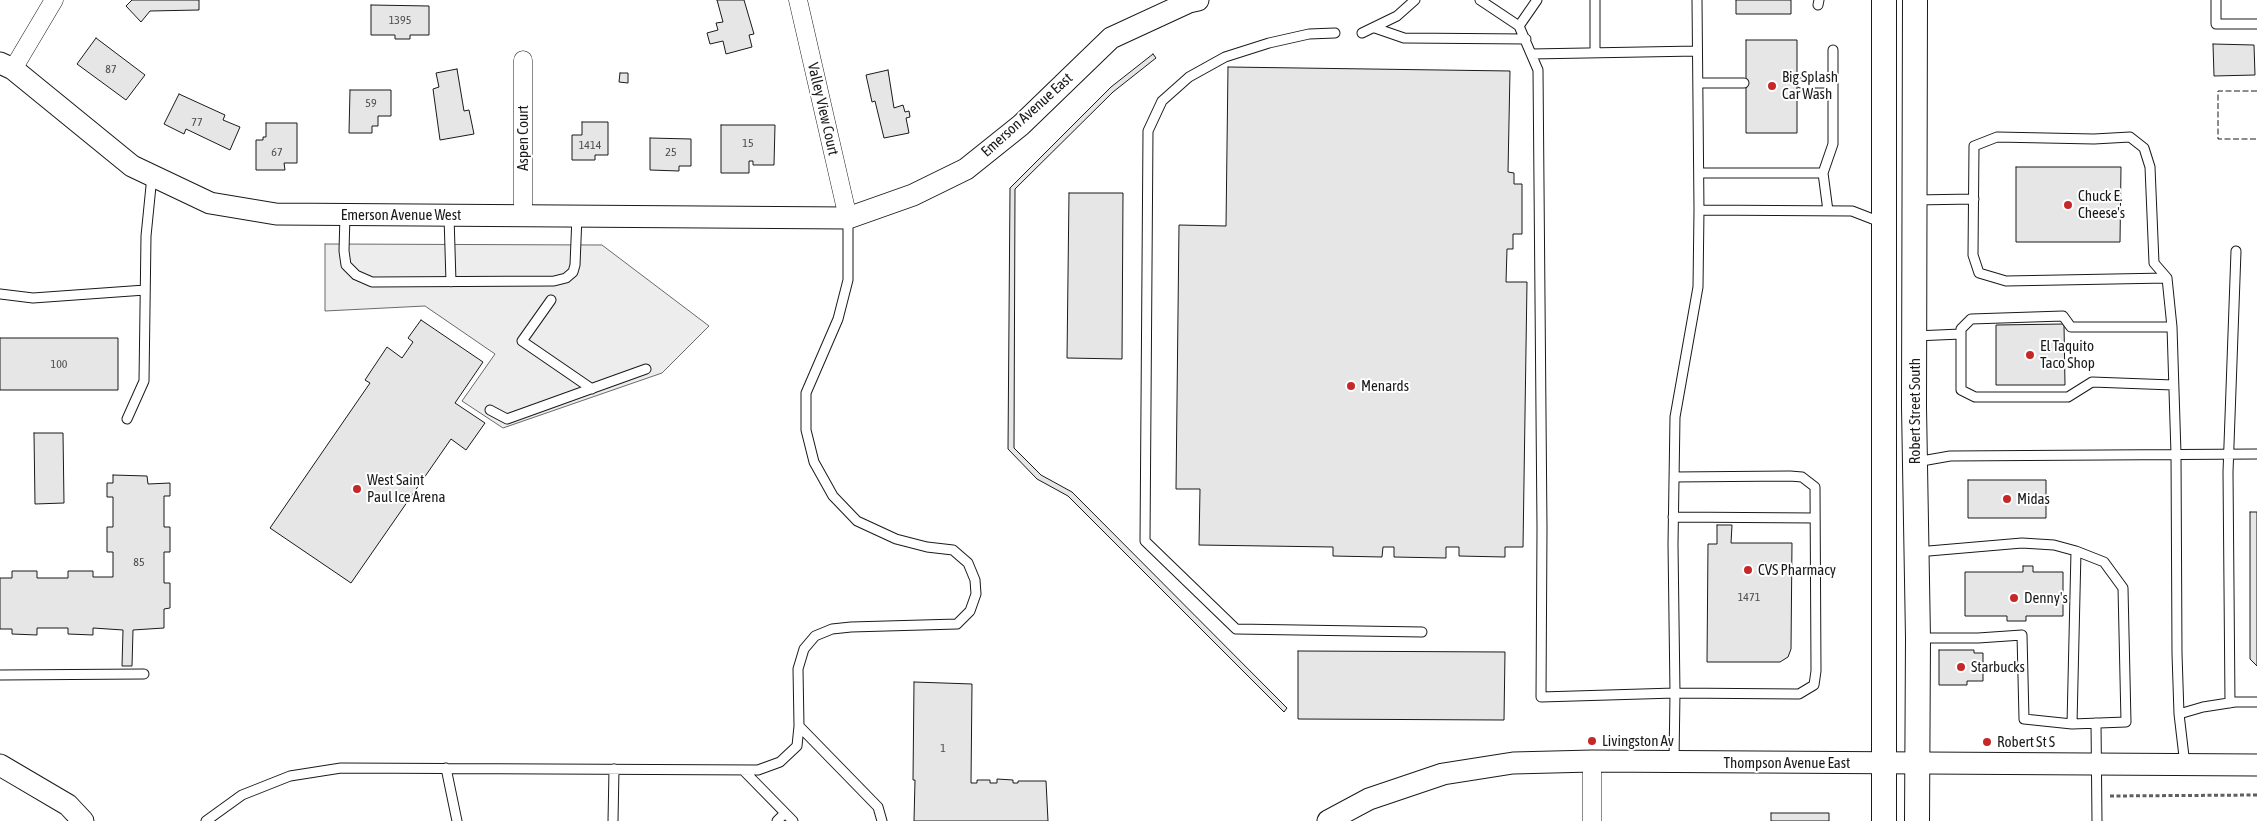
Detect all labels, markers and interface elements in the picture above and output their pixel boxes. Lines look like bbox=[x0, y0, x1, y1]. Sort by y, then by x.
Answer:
house number: 1395 bbox=[389, 13, 411, 27]
street label: Valley View Court bbox=[804, 61, 842, 157]
house number: 87 bbox=[105, 62, 117, 76]
place label: Big Splash Car Wash bbox=[1782, 68, 1838, 103]
street label: Emerson Avenue East bbox=[978, 69, 1076, 161]
marker: Big Splash Car Wash bbox=[1766, 80, 1778, 92]
house number: 59 bbox=[365, 96, 377, 110]
street label: Aspen Court bbox=[514, 105, 532, 171]
house number: 77 bbox=[191, 115, 203, 129]
house number: 15 bbox=[742, 136, 754, 150]
house number: 1414 bbox=[579, 138, 601, 152]
house number: 67 bbox=[271, 145, 283, 159]
house number: 25 bbox=[665, 145, 677, 159]
place label: Chuck E. Cheese's bbox=[2078, 187, 2125, 222]
marker: Chuck E. Cheese's bbox=[2062, 199, 2074, 211]
street label: Emerson Avenue West bbox=[341, 206, 461, 224]
place label: El Taquito Taco Shop bbox=[2040, 337, 2095, 372]
marker: El Taquito Taco Shop bbox=[2024, 349, 2036, 361]
house number: 100 bbox=[51, 357, 67, 371]
street label: Robert Street South bbox=[1906, 358, 1924, 464]
place label: Menards bbox=[1361, 377, 1409, 395]
marker: Menards bbox=[1345, 380, 1357, 392]
place label: West Saint Paul Ice Arena bbox=[367, 471, 445, 506]
marker: West Saint Paul Ice Arena bbox=[351, 483, 363, 495]
place label: Midas bbox=[2017, 490, 2050, 508]
marker: Midas bbox=[2001, 493, 2013, 505]
house number: 85 bbox=[133, 555, 145, 569]
place label: CVS Pharmacy bbox=[1758, 561, 1836, 579]
marker: CVS Pharmacy bbox=[1742, 564, 1754, 576]
place label: Denny's bbox=[2024, 589, 2068, 607]
house number: 1471 bbox=[1738, 590, 1760, 604]
marker: Denny's bbox=[2008, 592, 2020, 604]
place label: Starbucks bbox=[1971, 658, 2025, 676]
marker: Starbucks bbox=[1955, 661, 1967, 673]
place label: Livingston Av bbox=[1602, 732, 1674, 750]
place label: Robert St S bbox=[1997, 733, 2055, 751]
marker: Livingston Av bbox=[1586, 735, 1598, 747]
marker: Robert St S bbox=[1981, 736, 1993, 748]
house number: 1 bbox=[940, 741, 946, 755]
street label: Thompson Avenue East bbox=[1724, 754, 1850, 772]

